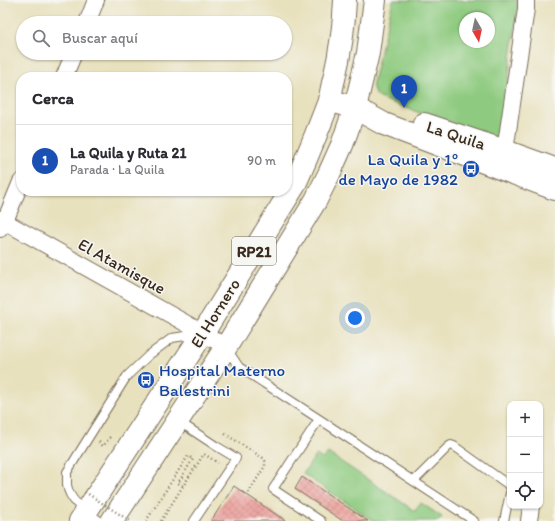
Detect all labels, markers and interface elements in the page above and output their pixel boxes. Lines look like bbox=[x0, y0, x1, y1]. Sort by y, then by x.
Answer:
north arrow bbox=[459, 12, 495, 48]
search box bbox=[16, 16, 292, 60]
icon: search bbox=[30, 27, 52, 49]
text: Buscar aquí bbox=[62, 29, 138, 47]
pin: 1 bbox=[391, 75, 417, 108]
text: Cerca bbox=[32, 88, 74, 108]
street label: La Quila bbox=[424, 116, 488, 154]
text: La Quila y Ruta 21 bbox=[70, 144, 186, 162]
place label: La Quila y 1º de Mayo de 1982 bbox=[338, 149, 458, 189]
text: 1 bbox=[42, 153, 48, 168]
text: 90 m bbox=[247, 153, 276, 168]
bus stop icon: La Quila y 1º de Mayo de 1982 bbox=[461, 159, 481, 179]
text: Parada · La Quila bbox=[70, 162, 165, 177]
street label: El Atamisque bbox=[75, 234, 169, 298]
road number: RP21 bbox=[232, 237, 276, 265]
street label: El Hornero bbox=[186, 275, 244, 351]
your location bbox=[345, 308, 365, 328]
place label: Hospital Materno Balestrini bbox=[159, 360, 285, 400]
bus stop icon: Hospital Materno Balestrini bbox=[136, 370, 156, 390]
map controls bbox=[507, 401, 543, 509]
button: + bbox=[507, 401, 543, 437]
button: − bbox=[507, 437, 543, 473]
button: locate bbox=[507, 473, 543, 509]

